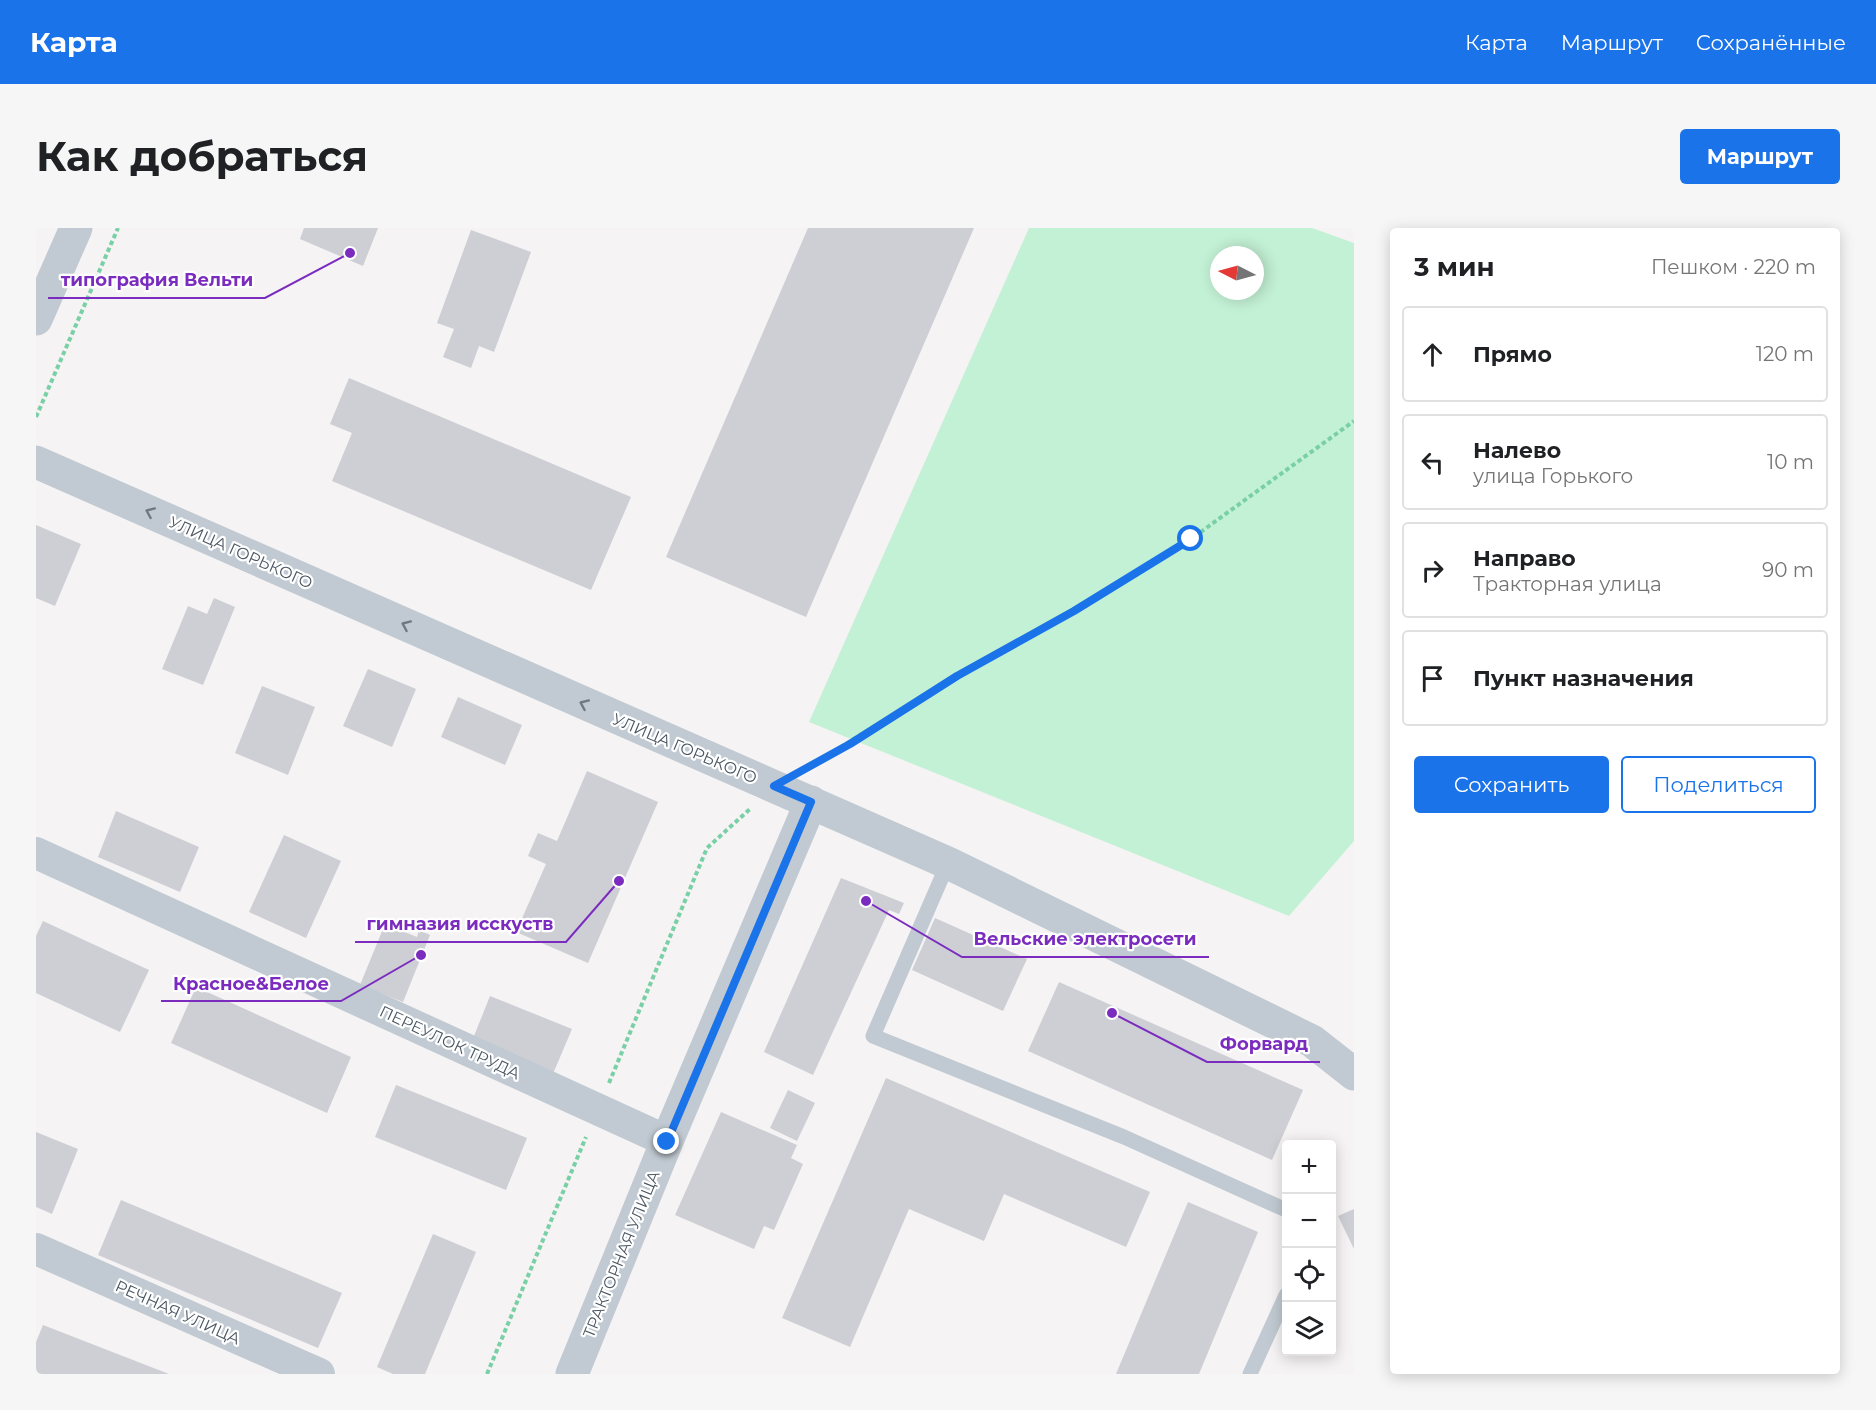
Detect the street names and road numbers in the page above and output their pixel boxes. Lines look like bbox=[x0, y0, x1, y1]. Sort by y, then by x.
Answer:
street label: УЛИЦА ГОРЬКОГО bbox=[166, 512, 315, 593]
street label: УЛИЦА ГОРЬКОГО bbox=[610, 709, 760, 788]
street label: ПЕРЕУЛОК ТРУДА bbox=[376, 1002, 523, 1083]
street label: ТРАКТОРНАЯ УЛИЦА bbox=[579, 1168, 664, 1341]
street label: РЕЧНАЯ УЛИЦА bbox=[112, 1276, 243, 1349]

